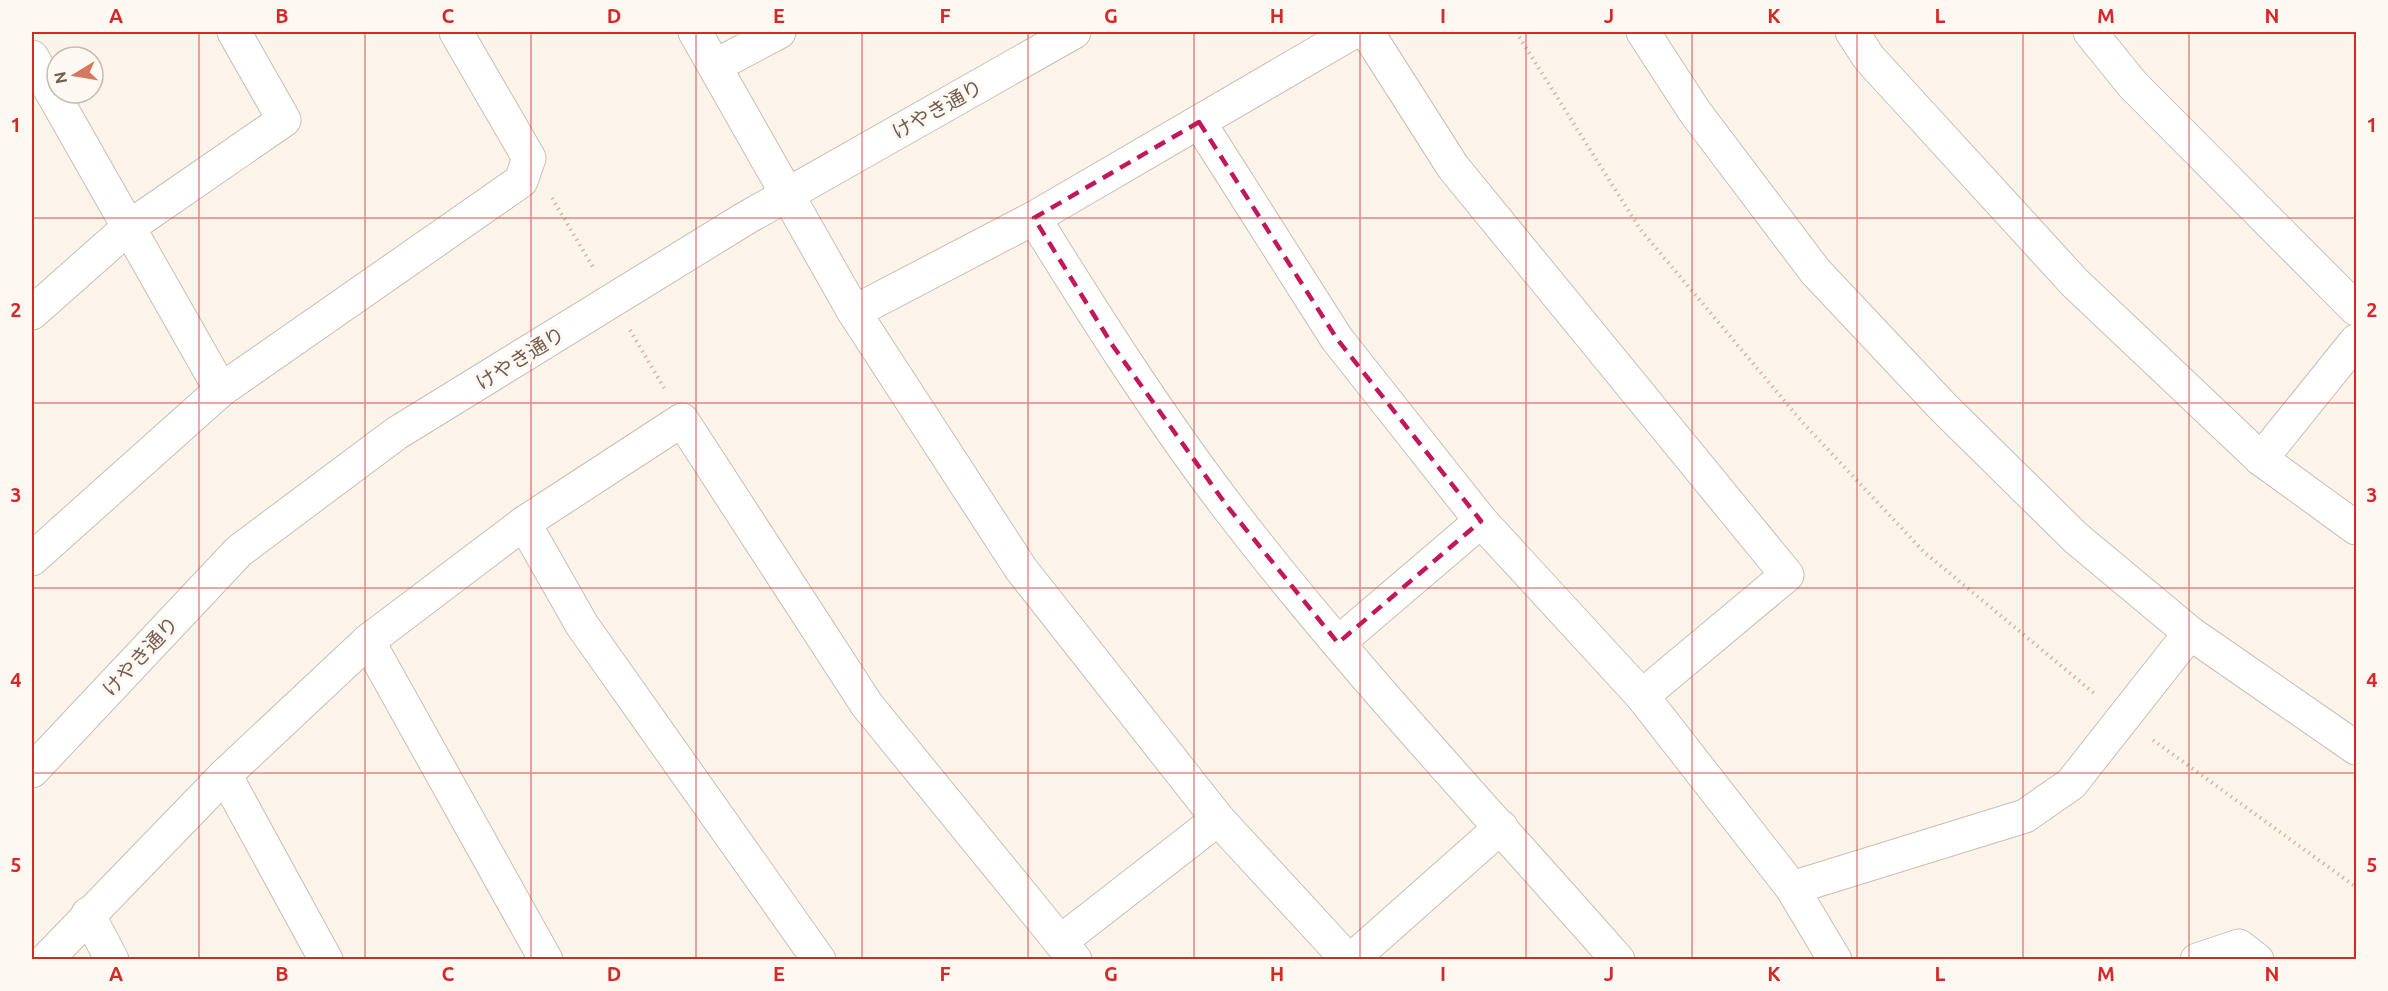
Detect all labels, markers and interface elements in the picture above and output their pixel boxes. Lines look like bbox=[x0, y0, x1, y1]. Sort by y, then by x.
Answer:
text: A bbox=[109, 4, 123, 27]
text: B bbox=[275, 4, 289, 27]
text: C bbox=[442, 4, 455, 27]
text: D bbox=[607, 4, 621, 27]
text: E bbox=[773, 4, 785, 27]
text: F bbox=[939, 4, 951, 27]
text: G bbox=[1104, 4, 1118, 27]
text: H bbox=[1270, 4, 1284, 27]
text: I bbox=[1440, 4, 1446, 27]
text: J bbox=[1604, 4, 1614, 27]
text: K bbox=[1767, 4, 1781, 27]
text: L bbox=[1935, 4, 1946, 27]
text: M bbox=[2097, 4, 2115, 27]
text: N bbox=[2265, 4, 2279, 27]
north arrow bbox=[45, 45, 105, 105]
text: N bbox=[50, 70, 70, 85]
street label: けやき通り bbox=[888, 75, 986, 143]
text: 1 bbox=[10, 113, 22, 136]
text: 1 bbox=[2366, 113, 2378, 136]
text: 2 bbox=[10, 298, 22, 321]
text: 2 bbox=[2366, 298, 2378, 321]
street label: けやき通り bbox=[472, 322, 568, 394]
text: 3 bbox=[10, 483, 22, 506]
text: 3 bbox=[2366, 483, 2378, 506]
street label: けやき通り bbox=[97, 612, 183, 700]
text: 4 bbox=[10, 668, 22, 691]
text: 4 bbox=[2366, 668, 2378, 691]
text: 5 bbox=[10, 853, 22, 876]
text: 5 bbox=[2366, 853, 2378, 876]
text: A bbox=[109, 962, 123, 985]
text: B bbox=[275, 962, 289, 985]
text: C bbox=[442, 962, 455, 985]
text: D bbox=[607, 962, 621, 985]
text: E bbox=[773, 962, 785, 985]
text: F bbox=[939, 962, 951, 985]
text: G bbox=[1104, 962, 1118, 985]
text: H bbox=[1270, 962, 1284, 985]
text: I bbox=[1440, 962, 1446, 985]
text: J bbox=[1604, 962, 1614, 985]
text: K bbox=[1767, 962, 1781, 985]
text: L bbox=[1935, 962, 1946, 985]
text: M bbox=[2097, 962, 2115, 985]
text: N bbox=[2265, 962, 2279, 985]

